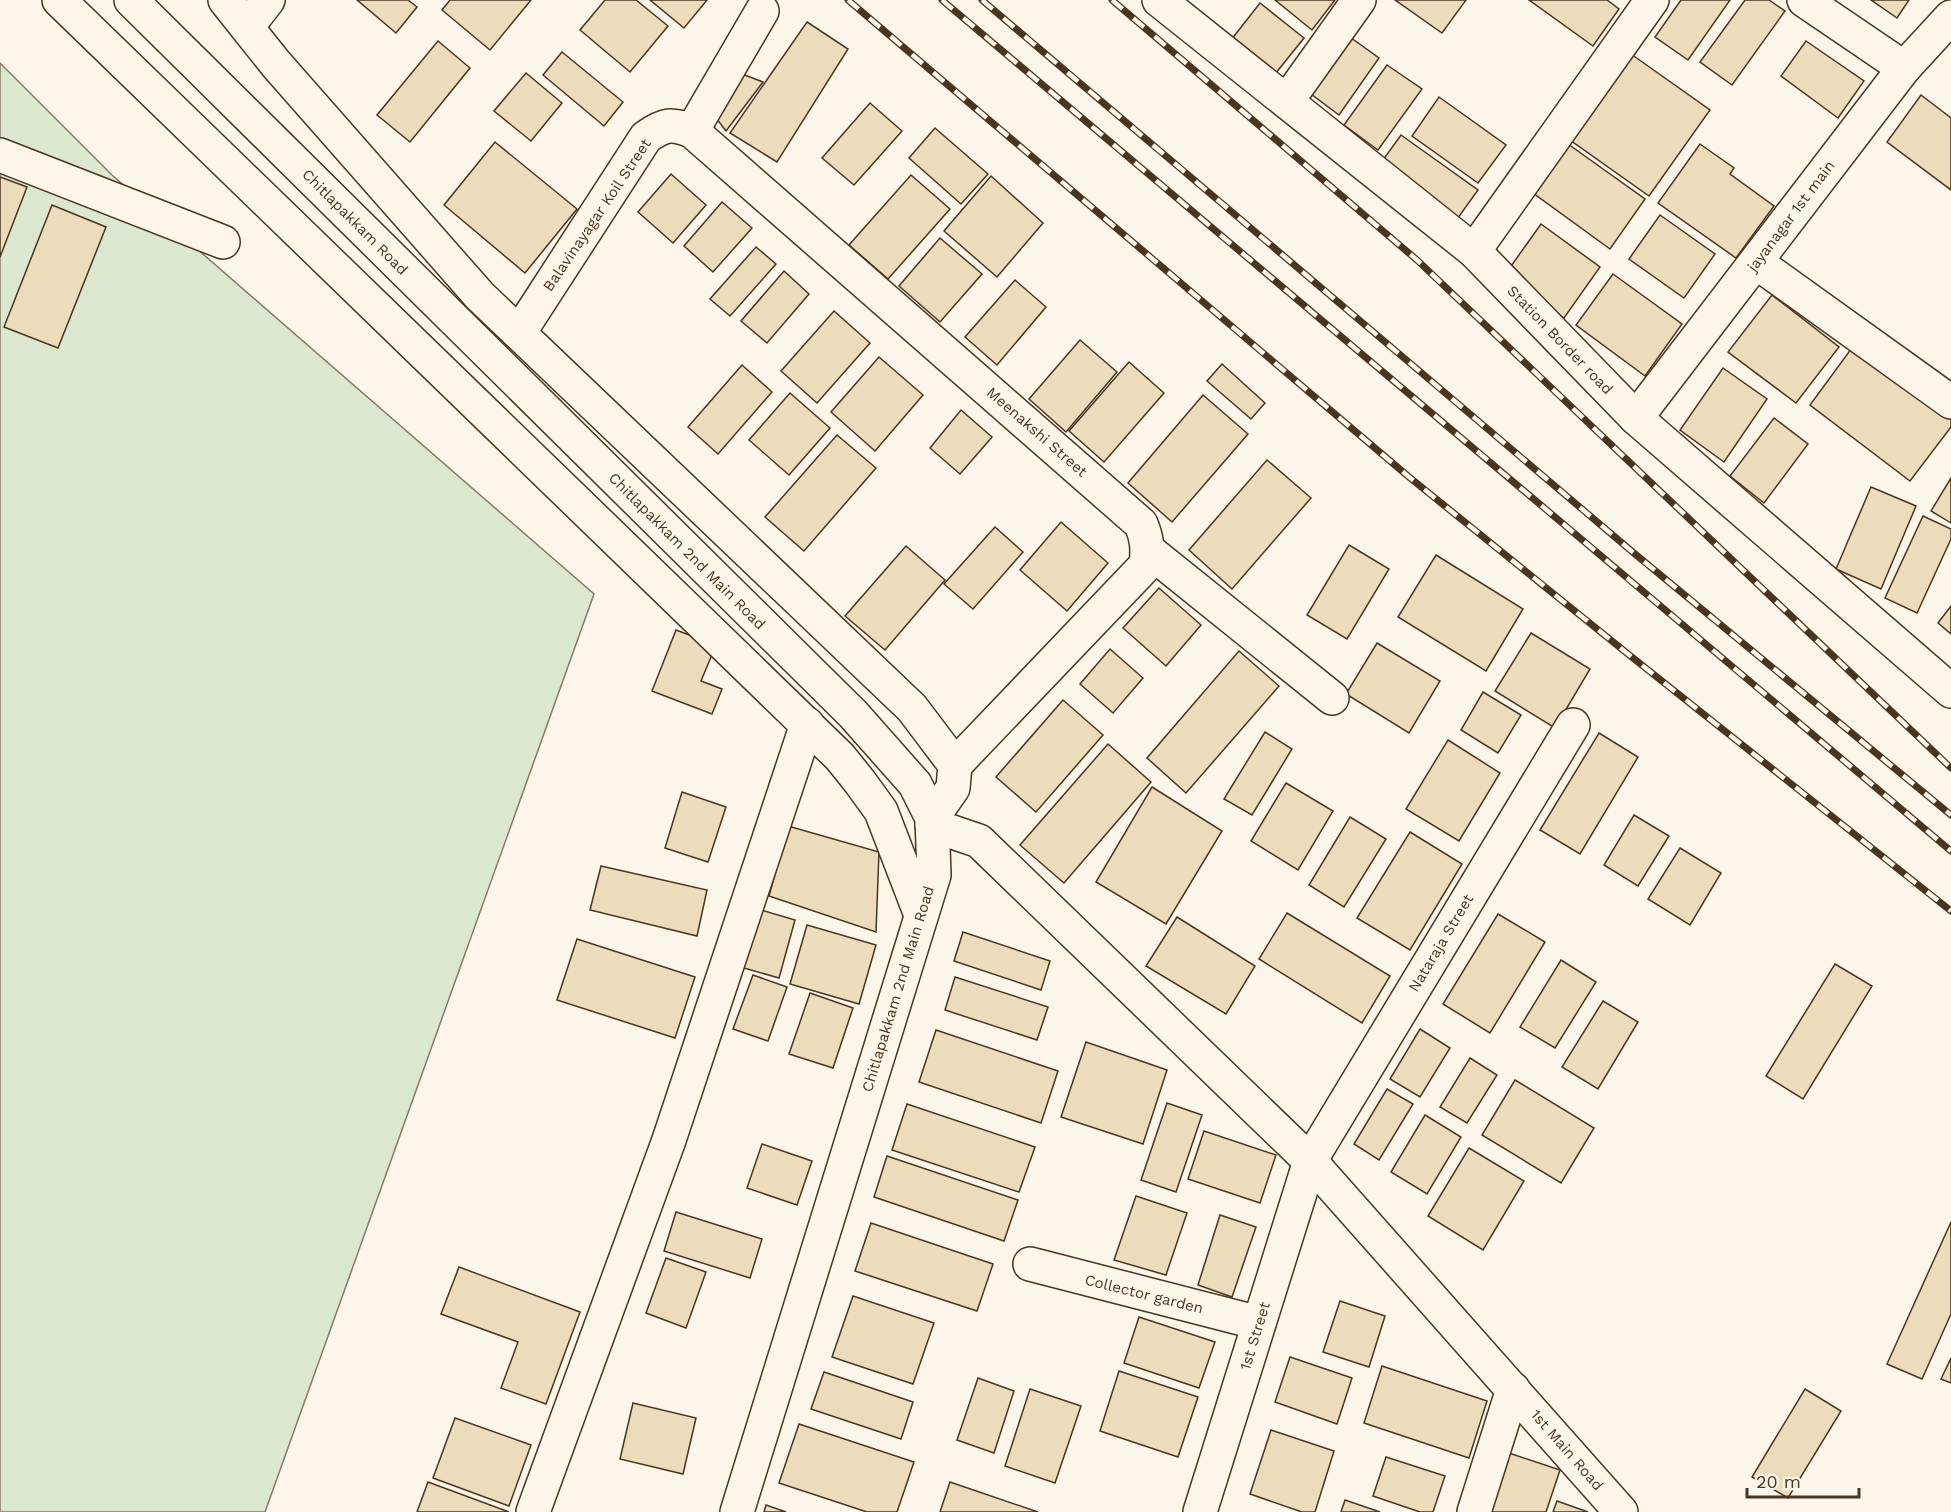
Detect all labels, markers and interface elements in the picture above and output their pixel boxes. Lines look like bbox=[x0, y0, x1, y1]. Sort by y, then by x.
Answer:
street label: Balavinayagar Koil Street bbox=[539, 135, 655, 295]
street label: jayanagar 1st main bbox=[1742, 157, 1839, 277]
street label: Chitlapakkam Road bbox=[298, 165, 412, 279]
street label: Station Border road bbox=[1503, 282, 1617, 398]
street label: Meenakshi Street bbox=[983, 383, 1092, 481]
street label: Chitlapakkam 2nd Main Road bbox=[605, 469, 769, 633]
street label: Chitlapakkam 2nd Main Road bbox=[858, 884, 938, 1094]
street label: Nataraja Street bbox=[1405, 890, 1478, 995]
street label: Collector garden bbox=[1083, 1271, 1205, 1317]
street label: 1st Street bbox=[1236, 1299, 1274, 1372]
street label: 1st Main Road bbox=[1527, 1406, 1607, 1494]
scale bar bbox=[1747, 1461, 1860, 1499]
text: 20 m bbox=[1756, 1471, 1801, 1492]

